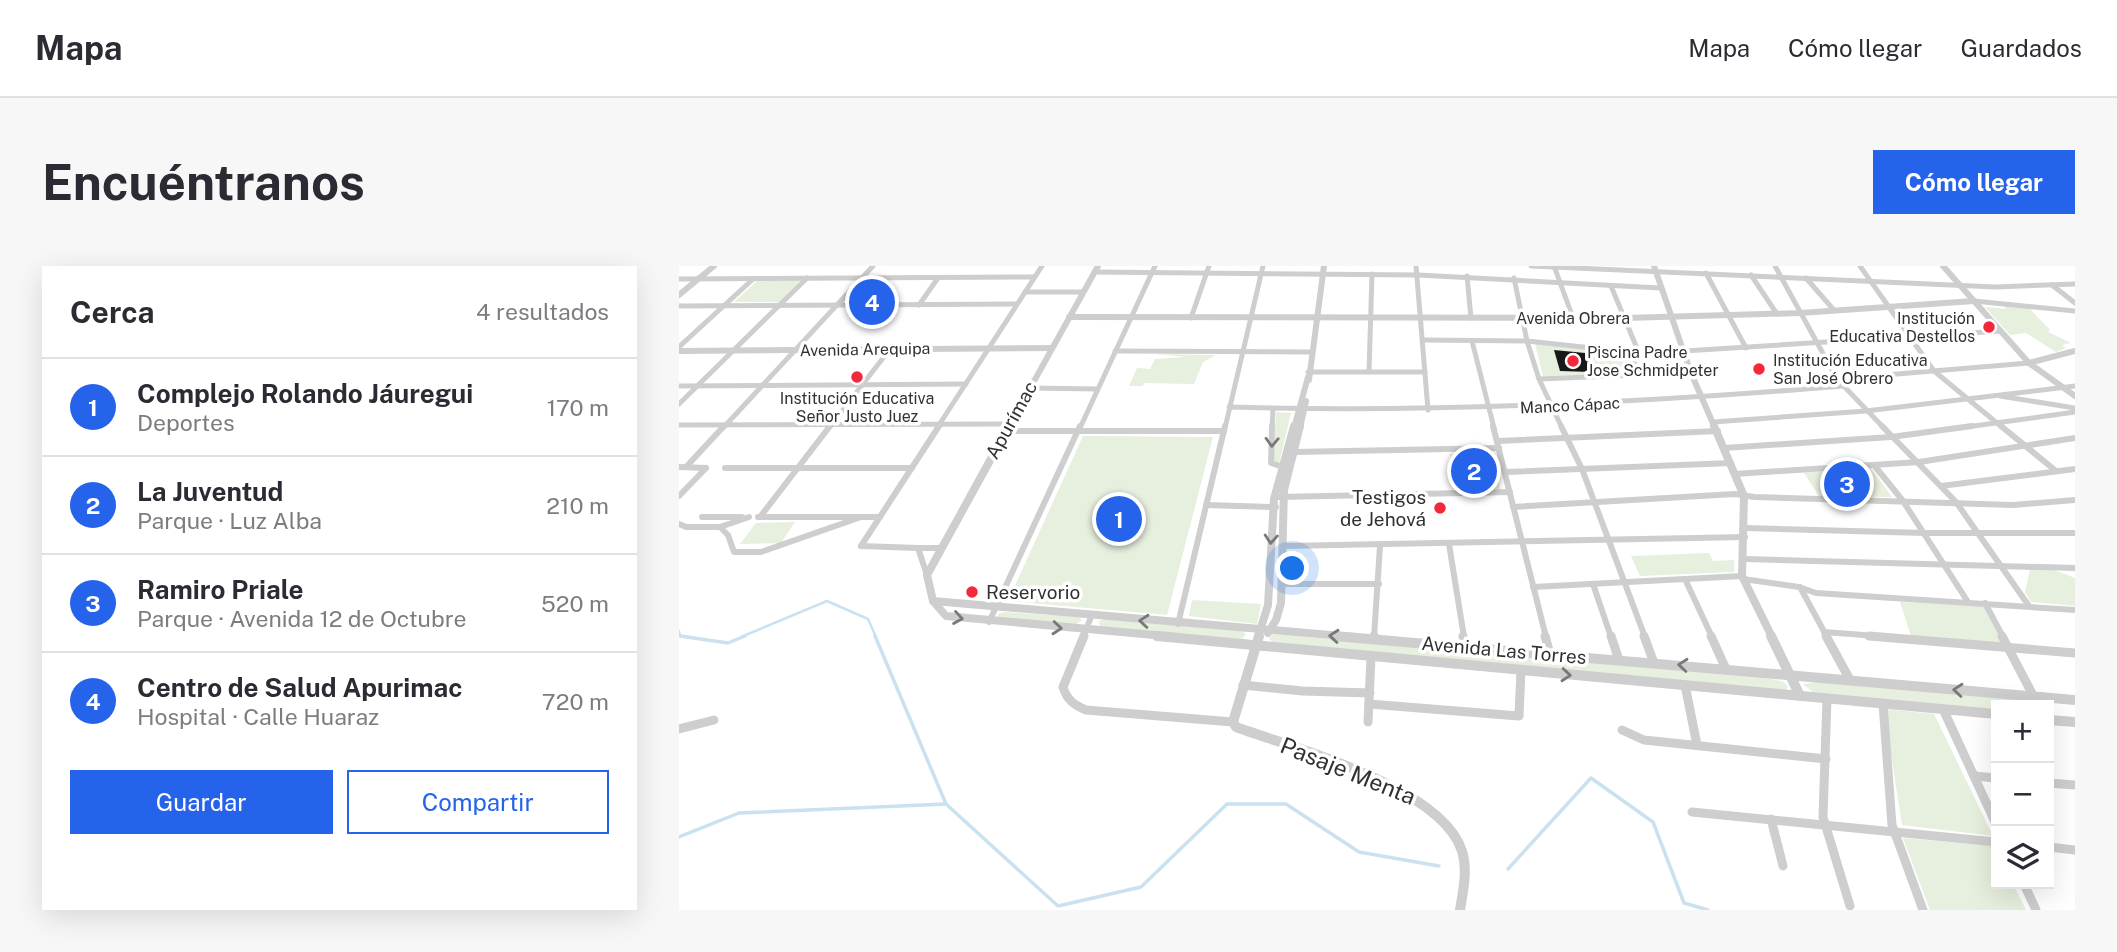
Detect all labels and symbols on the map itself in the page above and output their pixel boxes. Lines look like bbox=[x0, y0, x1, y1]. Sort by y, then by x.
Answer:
pin: 4 bbox=[849, 276, 895, 328]
street label: Avenida Obrera bbox=[1516, 309, 1630, 328]
place label: Institución Educativa Destellos bbox=[1829, 309, 1975, 346]
marker: Institución Educativa Destellos bbox=[1981, 319, 1997, 335]
street label: Avenida Arequipa bbox=[800, 339, 930, 360]
place label: Piscina Padre Jose Schmidpeter bbox=[1587, 343, 1719, 380]
place label: Institución Educativa San José Obrero bbox=[1773, 351, 1928, 388]
marker: Piscina Padre Jose Schmidpeter bbox=[1565, 353, 1581, 369]
marker: Institución Educativa San José Obrero bbox=[1751, 361, 1767, 377]
marker: Institución Educativa Señor Justo Juez bbox=[849, 369, 865, 385]
street label: Apurímac bbox=[981, 377, 1041, 463]
place label: Institución Educativa Señor Justo Juez bbox=[780, 389, 934, 426]
street label: Manco Cápac bbox=[1519, 393, 1621, 418]
one-way arrow bbox=[1264, 437, 1279, 448]
pin: 2 bbox=[1451, 445, 1497, 497]
pin: 3 bbox=[1824, 458, 1870, 510]
place label: Testigos de Jehová bbox=[1340, 486, 1426, 530]
pin: 1 bbox=[1096, 493, 1142, 545]
marker: Testigos de Jehová bbox=[1432, 500, 1448, 516]
one-way arrow bbox=[1264, 533, 1279, 544]
your location bbox=[1275, 551, 1309, 585]
place label: Reservorio bbox=[986, 581, 1080, 603]
marker: Reservorio bbox=[964, 584, 980, 600]
one-way arrow bbox=[952, 610, 964, 625]
one-way arrow bbox=[1138, 614, 1149, 629]
one-way arrow bbox=[1052, 620, 1063, 635]
one-way arrow bbox=[1328, 628, 1340, 643]
street label: Avenida Las Torres bbox=[1421, 632, 1587, 668]
one-way arrow bbox=[1677, 658, 1688, 673]
one-way arrow bbox=[1560, 667, 1572, 682]
one-way arrow bbox=[1952, 683, 1963, 698]
street label: Pasaje Menta bbox=[1277, 731, 1420, 810]

